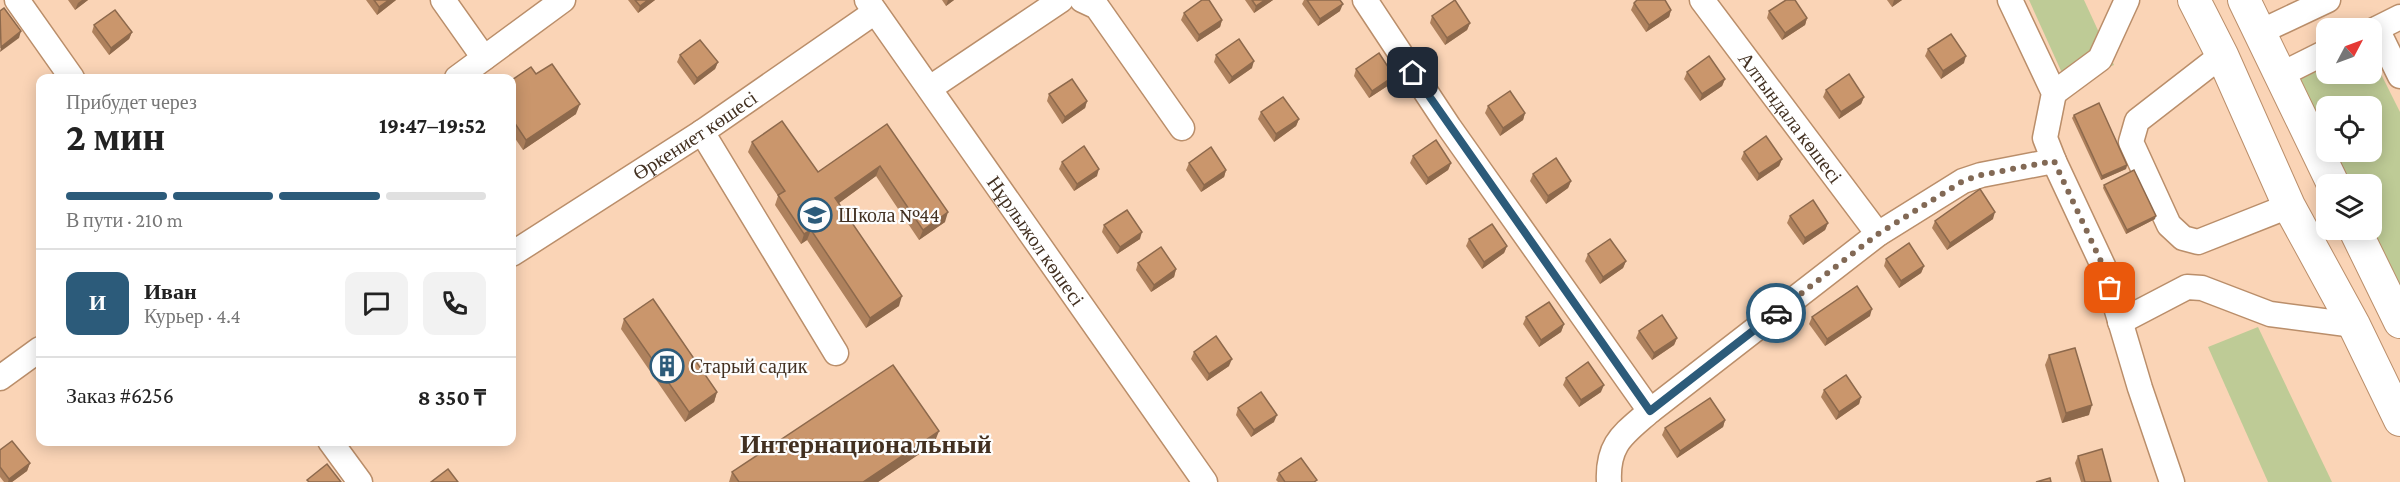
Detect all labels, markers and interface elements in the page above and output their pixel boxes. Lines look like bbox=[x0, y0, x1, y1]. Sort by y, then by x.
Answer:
north arrow bbox=[2316, 18, 2382, 84]
map controls bbox=[2316, 18, 2382, 240]
pin bbox=[1387, 47, 1438, 98]
street label: Алтындала көшесі bbox=[1734, 48, 1847, 188]
icon: home bbox=[1396, 56, 1429, 89]
street label: Өркениет көшесі bbox=[629, 86, 762, 184]
text: Прибудет через bbox=[66, 91, 197, 113]
button: locate bbox=[2316, 96, 2382, 162]
text: 19:47–19:52 bbox=[379, 113, 486, 138]
text: 2 мин bbox=[66, 115, 165, 158]
street label: Нұрлыжол көшесі bbox=[983, 172, 1089, 310]
button: layers bbox=[2316, 174, 2382, 240]
school or university icon: Школа №44 bbox=[797, 197, 833, 233]
place label: Школа №44 bbox=[838, 204, 940, 226]
text: В пути · 210 m bbox=[66, 209, 183, 231]
pin bbox=[2084, 262, 2135, 313]
icon: bag bbox=[2093, 271, 2126, 304]
button: chat bbox=[345, 272, 408, 335]
button: phone bbox=[423, 272, 486, 335]
text: Иван bbox=[144, 279, 197, 304]
courier bbox=[1746, 283, 1806, 343]
text: И bbox=[89, 290, 106, 315]
icon: car bbox=[1760, 297, 1793, 330]
text: Курьер · 4.4 bbox=[144, 305, 241, 327]
building icon: Старый садик bbox=[649, 348, 685, 384]
place label: Старый садик bbox=[690, 355, 808, 378]
text: Заказ #6256 bbox=[66, 383, 174, 408]
text: 8 350 ₸ bbox=[418, 385, 486, 410]
district label: Интернациональный bbox=[740, 430, 992, 459]

